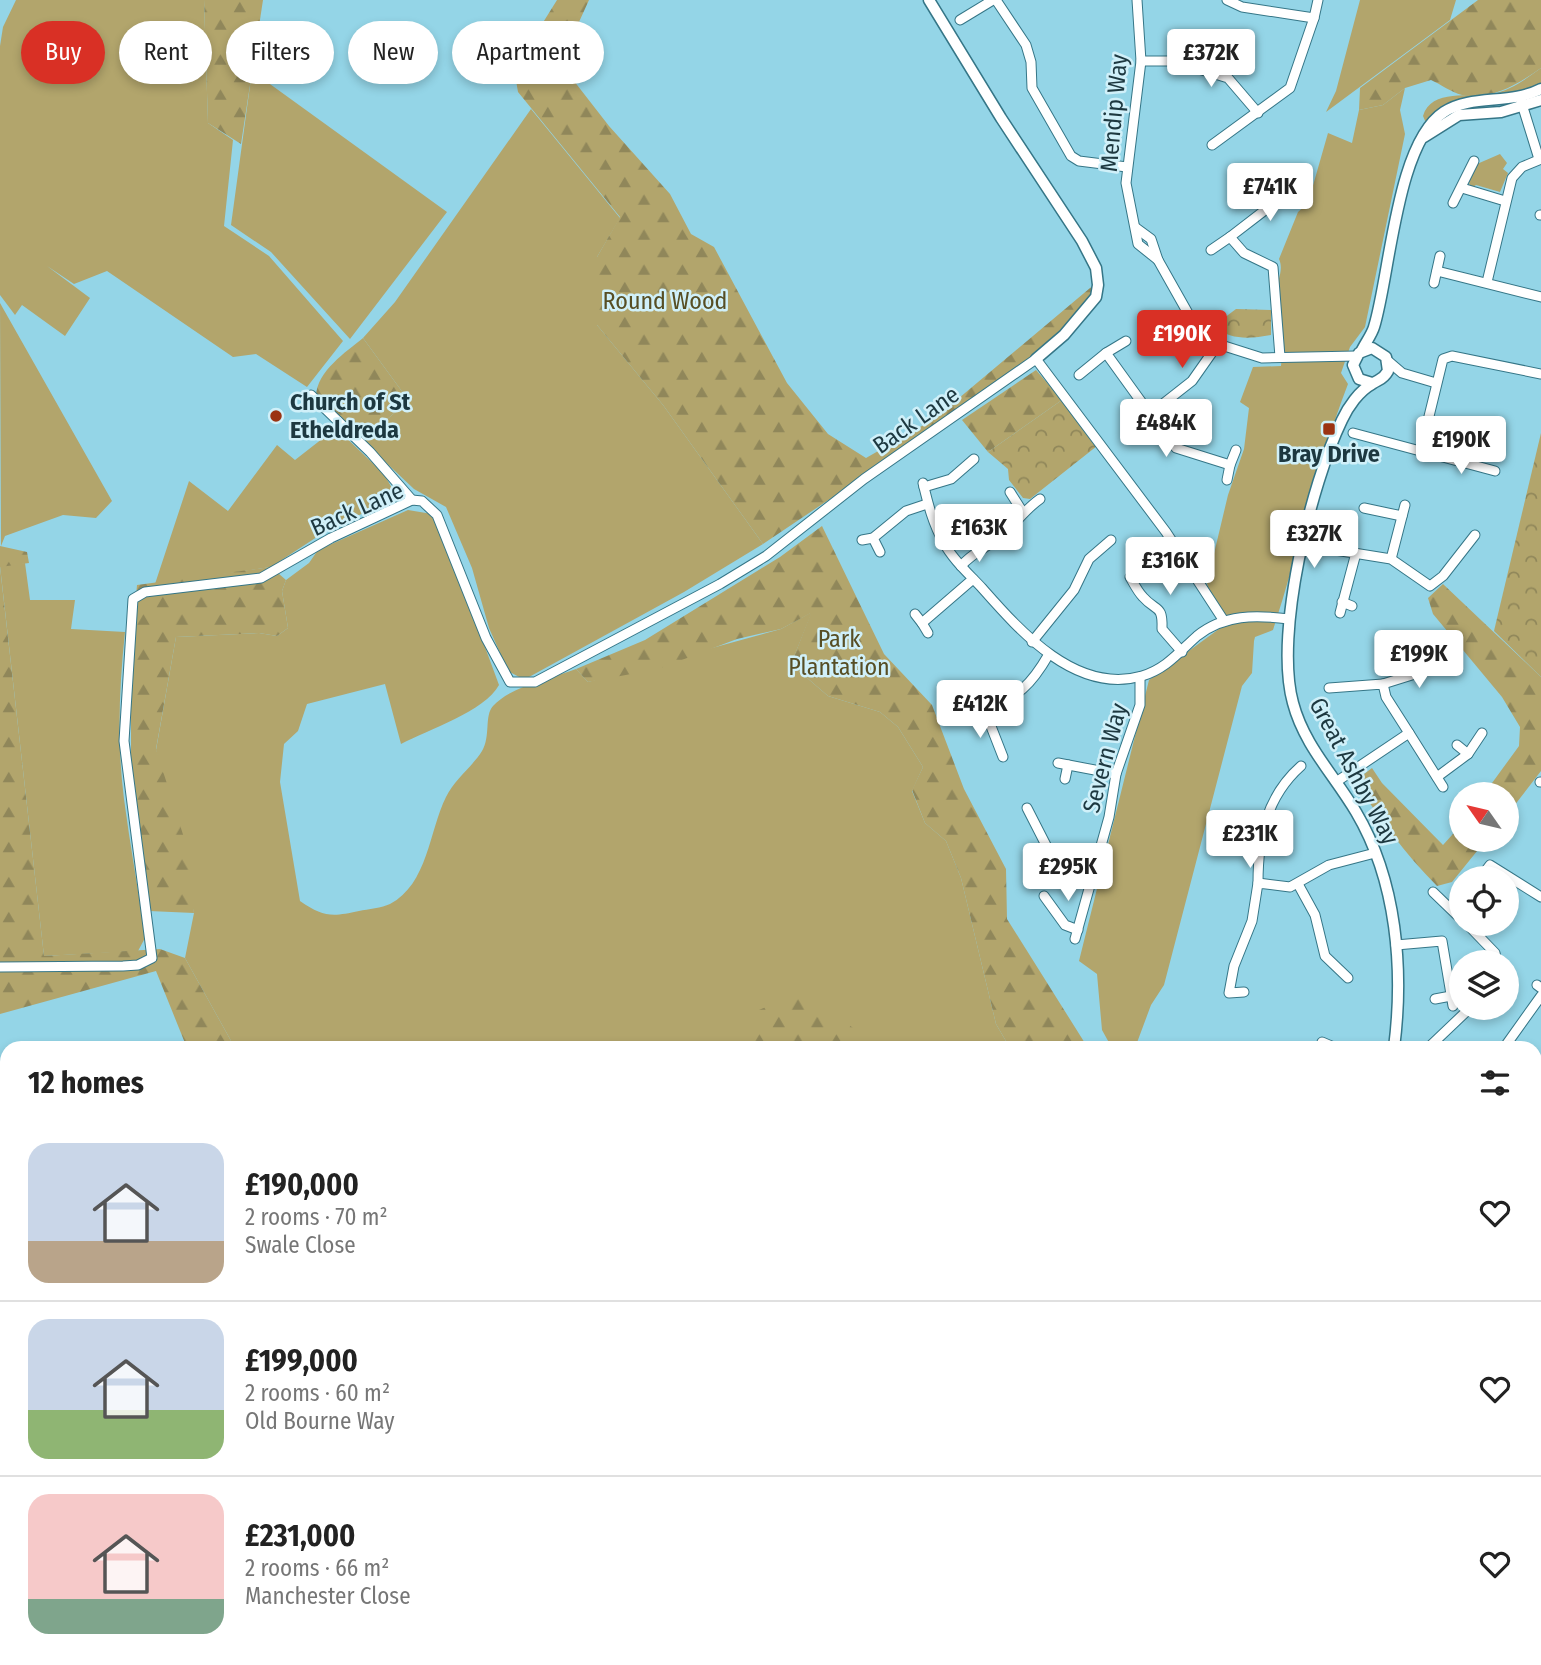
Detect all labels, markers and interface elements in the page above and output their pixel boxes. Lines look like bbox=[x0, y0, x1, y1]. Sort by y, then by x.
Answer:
chip: Buy bbox=[21, 21, 105, 84]
chip: Rent bbox=[119, 21, 212, 84]
chip: Filters bbox=[226, 21, 334, 84]
chip: New bbox=[348, 21, 438, 84]
chip: Apartment bbox=[452, 21, 604, 84]
pin: £372K bbox=[1162, 29, 1260, 89]
text: £372K bbox=[1183, 38, 1239, 66]
street label: Mendip Way bbox=[1095, 53, 1133, 173]
pin: £741K bbox=[1221, 164, 1319, 223]
text: £741K bbox=[1243, 172, 1297, 200]
park label: Round Wood bbox=[603, 287, 727, 315]
pin: £190K bbox=[1133, 310, 1231, 370]
text: £190K bbox=[1153, 319, 1211, 347]
street label: Back Lane bbox=[868, 380, 964, 460]
place label: Church of St Etheldreda bbox=[290, 388, 411, 444]
pin: £484K bbox=[1117, 400, 1215, 459]
marker: Church of St Etheldreda bbox=[268, 408, 284, 424]
text: £484K bbox=[1136, 408, 1196, 436]
pin: £190K bbox=[1412, 416, 1510, 476]
marker: Bray Drive bbox=[1321, 421, 1337, 437]
text: £190K bbox=[1432, 425, 1490, 453]
place label: Bray Drive bbox=[1278, 440, 1380, 468]
street label: Back Lane bbox=[306, 476, 408, 542]
pin: £163K bbox=[930, 504, 1028, 564]
pin: £327K bbox=[1265, 510, 1363, 570]
text: £163K bbox=[951, 513, 1007, 541]
text: £327K bbox=[1286, 519, 1342, 547]
pin: £316K bbox=[1121, 538, 1219, 597]
text: £316K bbox=[1142, 546, 1198, 574]
park label: Park Plantation bbox=[788, 625, 890, 681]
pin: £199K bbox=[1370, 630, 1468, 690]
text: £199K bbox=[1390, 639, 1448, 667]
pin: £412K bbox=[931, 680, 1029, 740]
text: £412K bbox=[953, 689, 1007, 717]
street label: Great Ashby Way bbox=[1304, 693, 1405, 849]
street label: Severn Way bbox=[1077, 700, 1133, 816]
north arrow bbox=[1449, 782, 1519, 852]
map controls bbox=[1449, 782, 1519, 1020]
pin: £231K bbox=[1201, 810, 1299, 870]
text: £231K bbox=[1222, 819, 1278, 847]
pin: £295K bbox=[1019, 844, 1117, 903]
text: £295K bbox=[1039, 852, 1097, 880]
button: locate bbox=[1449, 866, 1519, 936]
button: layers bbox=[1449, 950, 1519, 1020]
icon: filters bbox=[1476, 1064, 1514, 1102]
text: 12 homes bbox=[28, 1065, 144, 1101]
text: £190,000 bbox=[245, 1167, 359, 1203]
icon: home bbox=[84, 1171, 168, 1255]
icon: heart bbox=[1476, 1194, 1514, 1232]
text: 2 rooms · 70 m² bbox=[245, 1203, 388, 1231]
text: Swale Close bbox=[245, 1231, 356, 1259]
text: £199,000 bbox=[245, 1343, 358, 1379]
icon: home bbox=[84, 1347, 168, 1431]
icon: heart bbox=[1476, 1370, 1514, 1408]
text: 2 rooms · 60 m² bbox=[245, 1379, 390, 1407]
text: Old Bourne Way bbox=[245, 1407, 394, 1435]
text: £231,000 bbox=[245, 1518, 355, 1554]
icon: home bbox=[84, 1522, 168, 1606]
icon: heart bbox=[1476, 1545, 1514, 1583]
text: 2 rooms · 66 m² bbox=[245, 1554, 389, 1582]
text: Manchester Close bbox=[245, 1582, 411, 1610]

